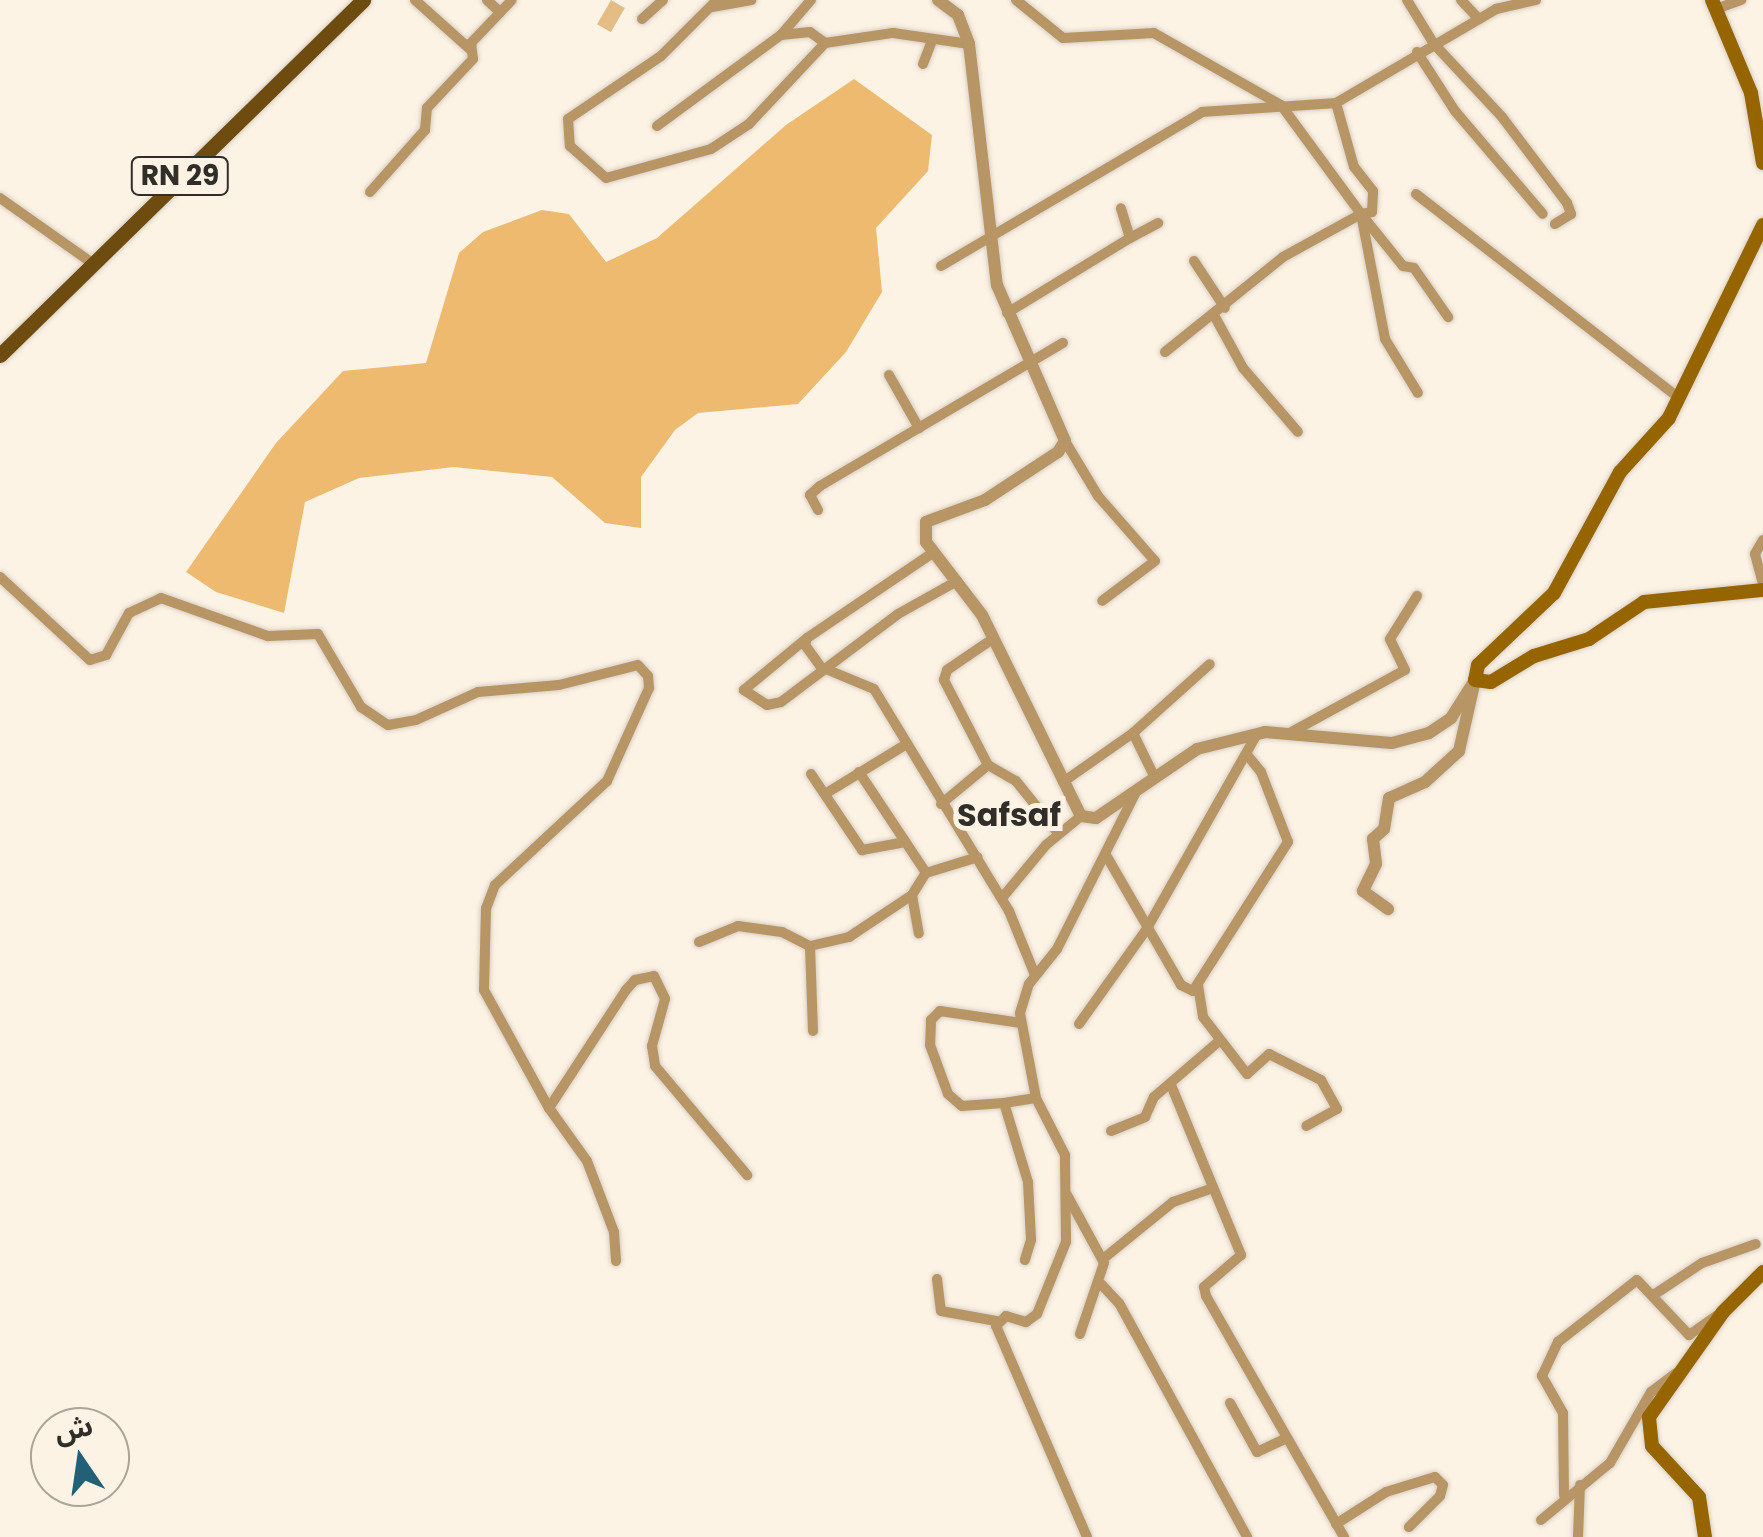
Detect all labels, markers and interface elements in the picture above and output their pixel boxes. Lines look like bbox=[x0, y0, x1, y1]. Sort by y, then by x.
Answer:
road number: RN 29 bbox=[130, 153, 230, 199]
district label: Safsaf bbox=[957, 796, 1061, 834]
text: ش bbox=[51, 1406, 97, 1453]
north arrow bbox=[30, 1407, 130, 1507]

